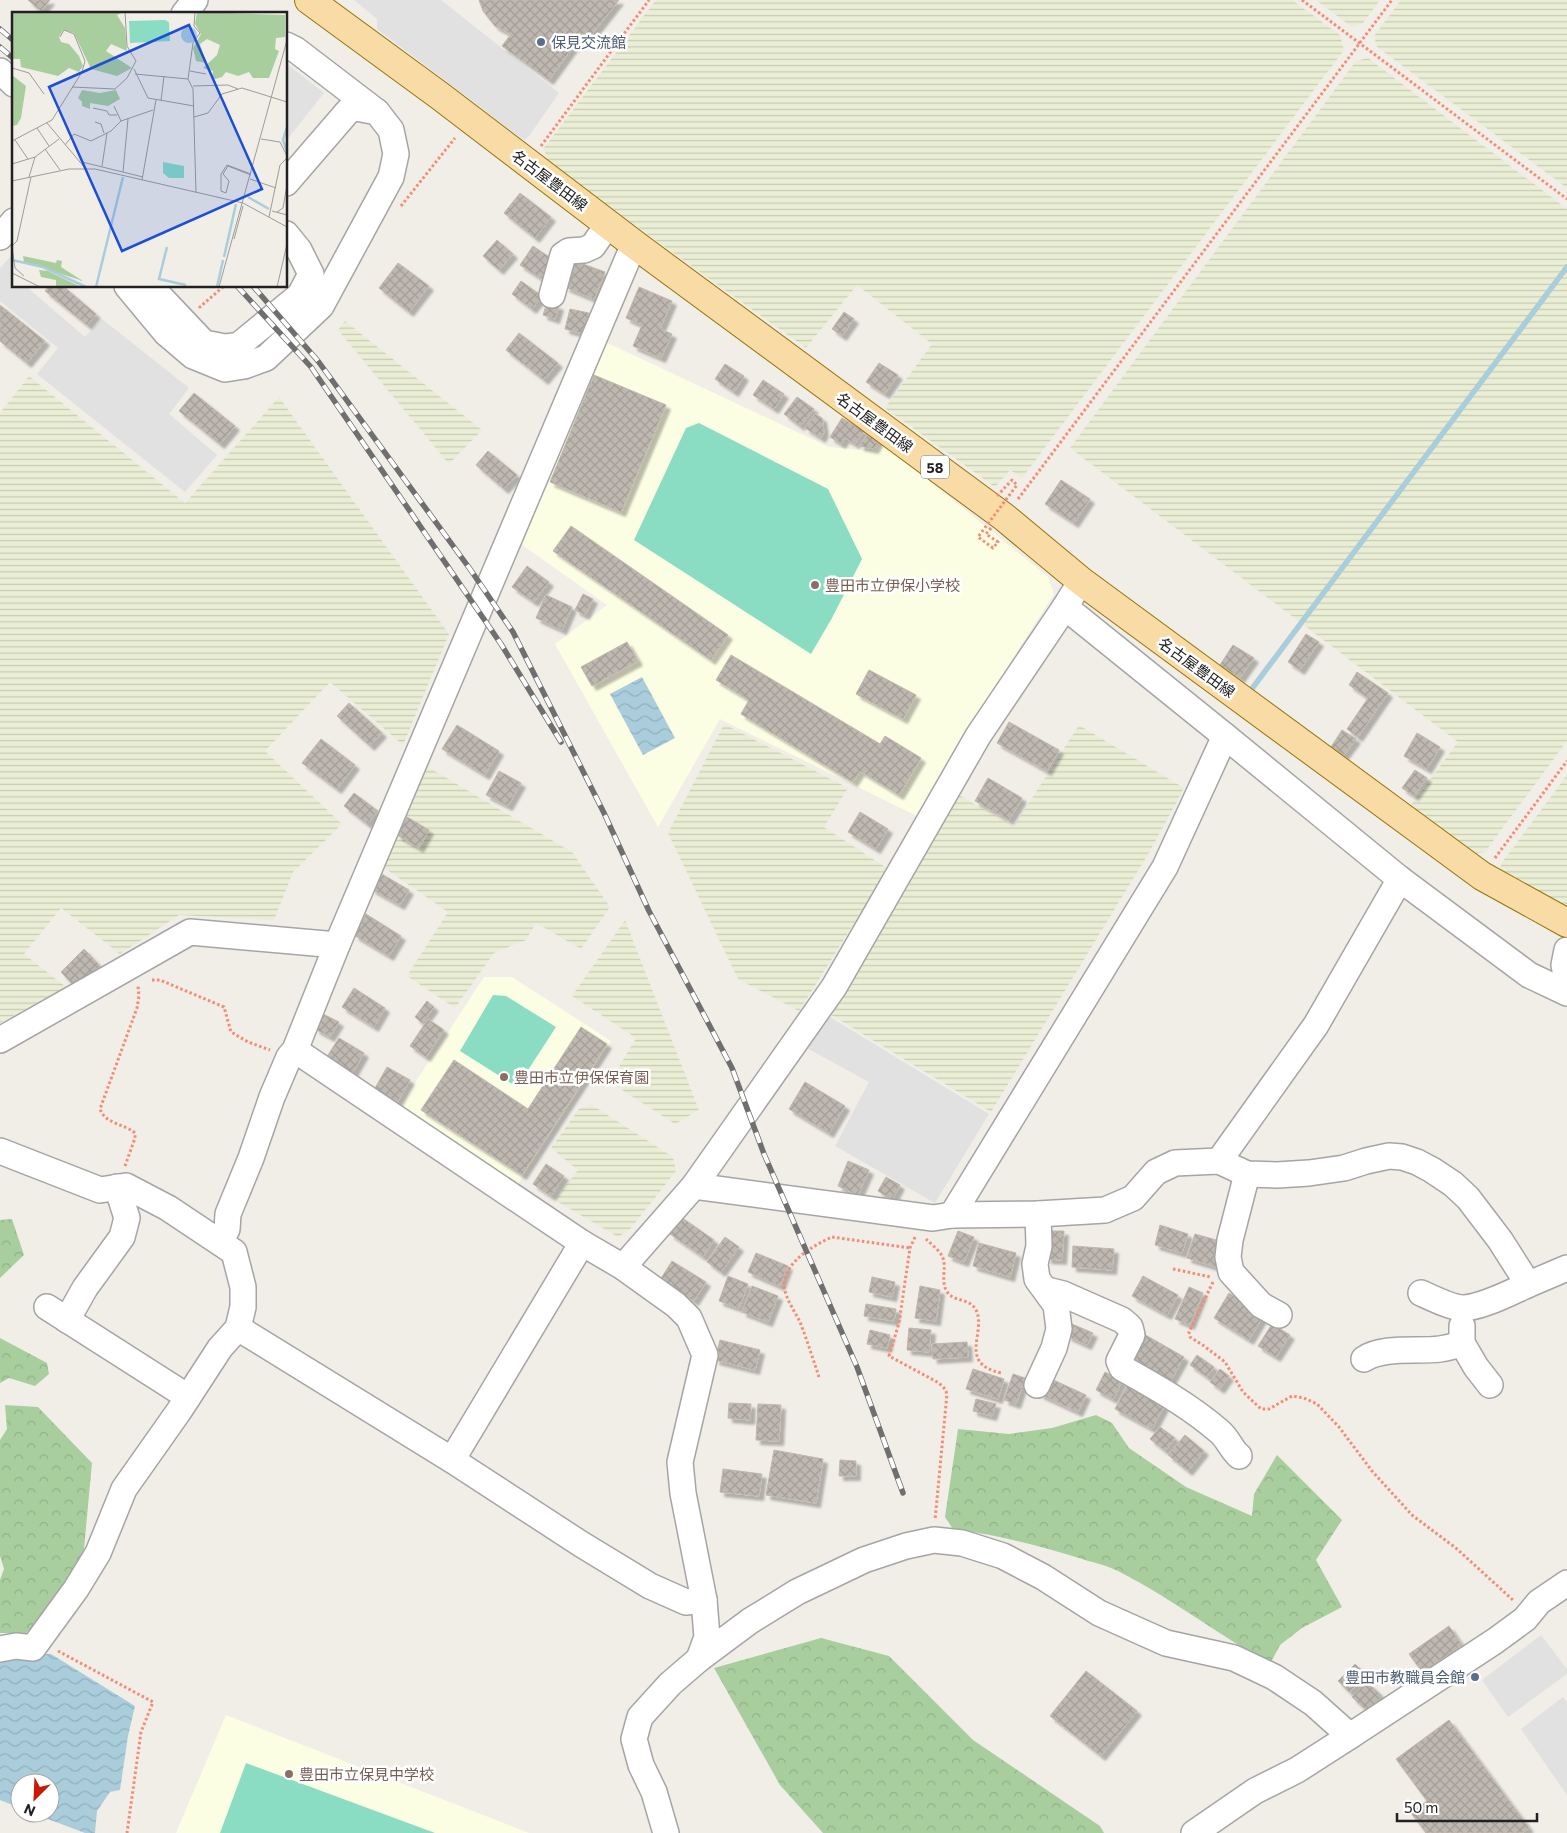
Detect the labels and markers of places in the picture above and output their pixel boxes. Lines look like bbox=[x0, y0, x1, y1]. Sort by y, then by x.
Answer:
place label: 保見交流館 bbox=[551, 33, 626, 51]
marker: 保見交流館 bbox=[535, 36, 547, 48]
place label: 豊田市立伊保小学校 bbox=[825, 576, 960, 594]
marker: 豊田市立伊保小学校 bbox=[809, 579, 821, 591]
place label: 豊田市立伊保保育園 bbox=[514, 1068, 649, 1086]
marker: 豊田市立伊保保育園 bbox=[498, 1071, 510, 1083]
place label: 豊田市教職員会館 bbox=[1345, 1668, 1465, 1686]
marker: 豊田市教職員会館 bbox=[1469, 1671, 1481, 1683]
place label: 豊田市立保見中学校 bbox=[299, 1765, 434, 1783]
marker: 豊田市立保見中学校 bbox=[283, 1768, 295, 1780]

